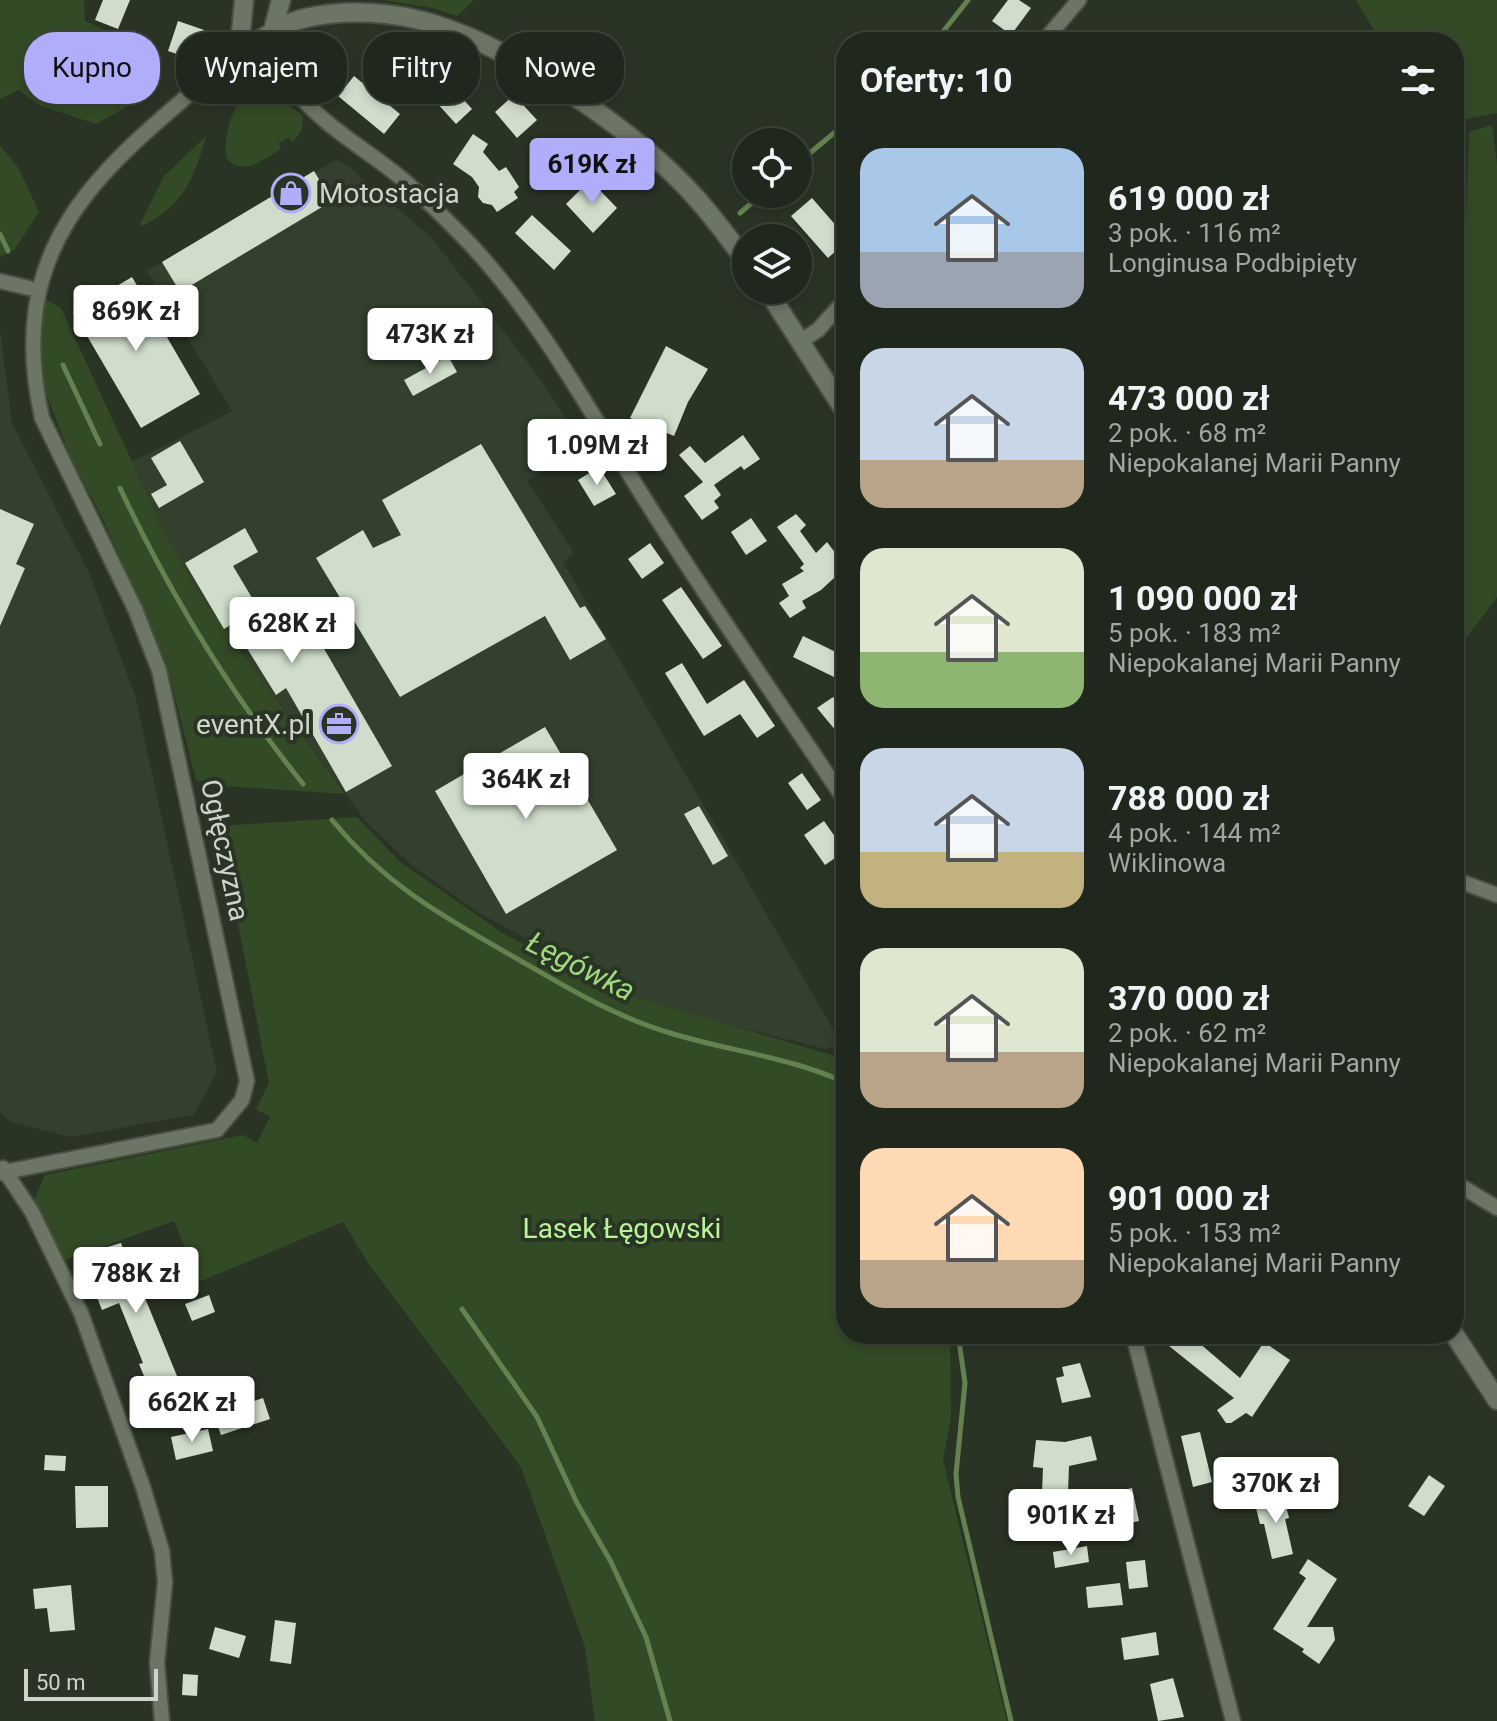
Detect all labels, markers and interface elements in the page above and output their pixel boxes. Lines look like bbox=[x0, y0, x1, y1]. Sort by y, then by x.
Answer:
chip: Kupno bbox=[24, 32, 160, 104]
chip: Wynajem bbox=[176, 32, 347, 104]
chip: Filtry bbox=[363, 32, 480, 104]
chip: Nowe bbox=[496, 32, 624, 104]
icon: filters bbox=[1396, 58, 1440, 102]
text: Oferty: 10 bbox=[860, 60, 1013, 100]
map controls bbox=[732, 128, 812, 304]
button: locate bbox=[732, 128, 812, 208]
pin: 619K zł bbox=[518, 138, 666, 206]
text: 619K zł bbox=[548, 149, 636, 179]
shop icon: Motostacja bbox=[270, 172, 312, 214]
place label: Motostacja bbox=[319, 177, 460, 210]
text: 619 000 zł bbox=[1108, 178, 1270, 218]
icon: home bbox=[924, 180, 1020, 276]
text: 3 pok. · 116 m² bbox=[1108, 218, 1281, 248]
button: layers bbox=[732, 224, 812, 304]
text: Longinusa Podbipięty bbox=[1108, 248, 1357, 278]
pin: 869K zł bbox=[62, 285, 210, 353]
text: 869K zł bbox=[92, 296, 180, 326]
pin: 473K zł bbox=[356, 308, 504, 376]
text: 473K zł bbox=[386, 319, 474, 349]
text: 473 000 zł bbox=[1108, 378, 1270, 418]
icon: home bbox=[924, 380, 1020, 476]
text: 2 pok. · 68 m² bbox=[1108, 418, 1266, 448]
pin: 1.09M zł bbox=[514, 419, 680, 487]
text: 1.09M zł bbox=[546, 430, 648, 460]
text: Niepokalanej Marii Panny bbox=[1108, 448, 1401, 478]
text: 1 090 000 zł bbox=[1108, 578, 1298, 618]
icon: home bbox=[924, 580, 1020, 676]
pin: 628K zł bbox=[218, 597, 366, 665]
text: 628K zł bbox=[248, 608, 336, 638]
text: 5 pok. · 183 m² bbox=[1108, 618, 1281, 648]
text: Niepokalanej Marii Panny bbox=[1108, 648, 1401, 678]
office icon: eventX.pl bbox=[318, 703, 360, 745]
place label: eventX.pl bbox=[196, 708, 311, 741]
pin: 364K zł bbox=[452, 753, 600, 821]
text: 364K zł bbox=[482, 764, 570, 794]
street label: Ogłęczyzna bbox=[194, 776, 256, 924]
text: 788 000 zł bbox=[1108, 778, 1270, 818]
icon: home bbox=[924, 780, 1020, 876]
text: 4 pok. · 144 m² bbox=[1108, 818, 1281, 848]
text: Wiklinowa bbox=[1108, 848, 1226, 878]
water label: Łęgówka bbox=[521, 924, 641, 1008]
text: 370 000 zł bbox=[1108, 978, 1270, 1018]
icon: home bbox=[924, 980, 1020, 1076]
text: 2 pok. · 62 m² bbox=[1108, 1018, 1266, 1048]
text: Niepokalanej Marii Panny bbox=[1108, 1048, 1401, 1078]
text: 901 000 zł bbox=[1108, 1178, 1270, 1218]
icon: home bbox=[924, 1180, 1020, 1276]
park label: Lasek Łęgowski bbox=[523, 1212, 721, 1245]
text: 5 pok. · 153 m² bbox=[1108, 1218, 1281, 1248]
pin: 788K zł bbox=[62, 1247, 210, 1315]
text: Niepokalanej Marii Panny bbox=[1108, 1248, 1401, 1278]
text: 788K zł bbox=[92, 1258, 180, 1288]
pin: 662K zł bbox=[118, 1376, 266, 1444]
text: 662K zł bbox=[148, 1387, 236, 1417]
pin: 370K zł bbox=[1202, 1457, 1350, 1525]
text: 370K zł bbox=[1232, 1468, 1320, 1498]
pin: 901K zł bbox=[997, 1489, 1145, 1557]
text: 901K zł bbox=[1027, 1500, 1115, 1530]
scale bar bbox=[24, 1665, 158, 1701]
text: 50 m bbox=[36, 1670, 85, 1695]

